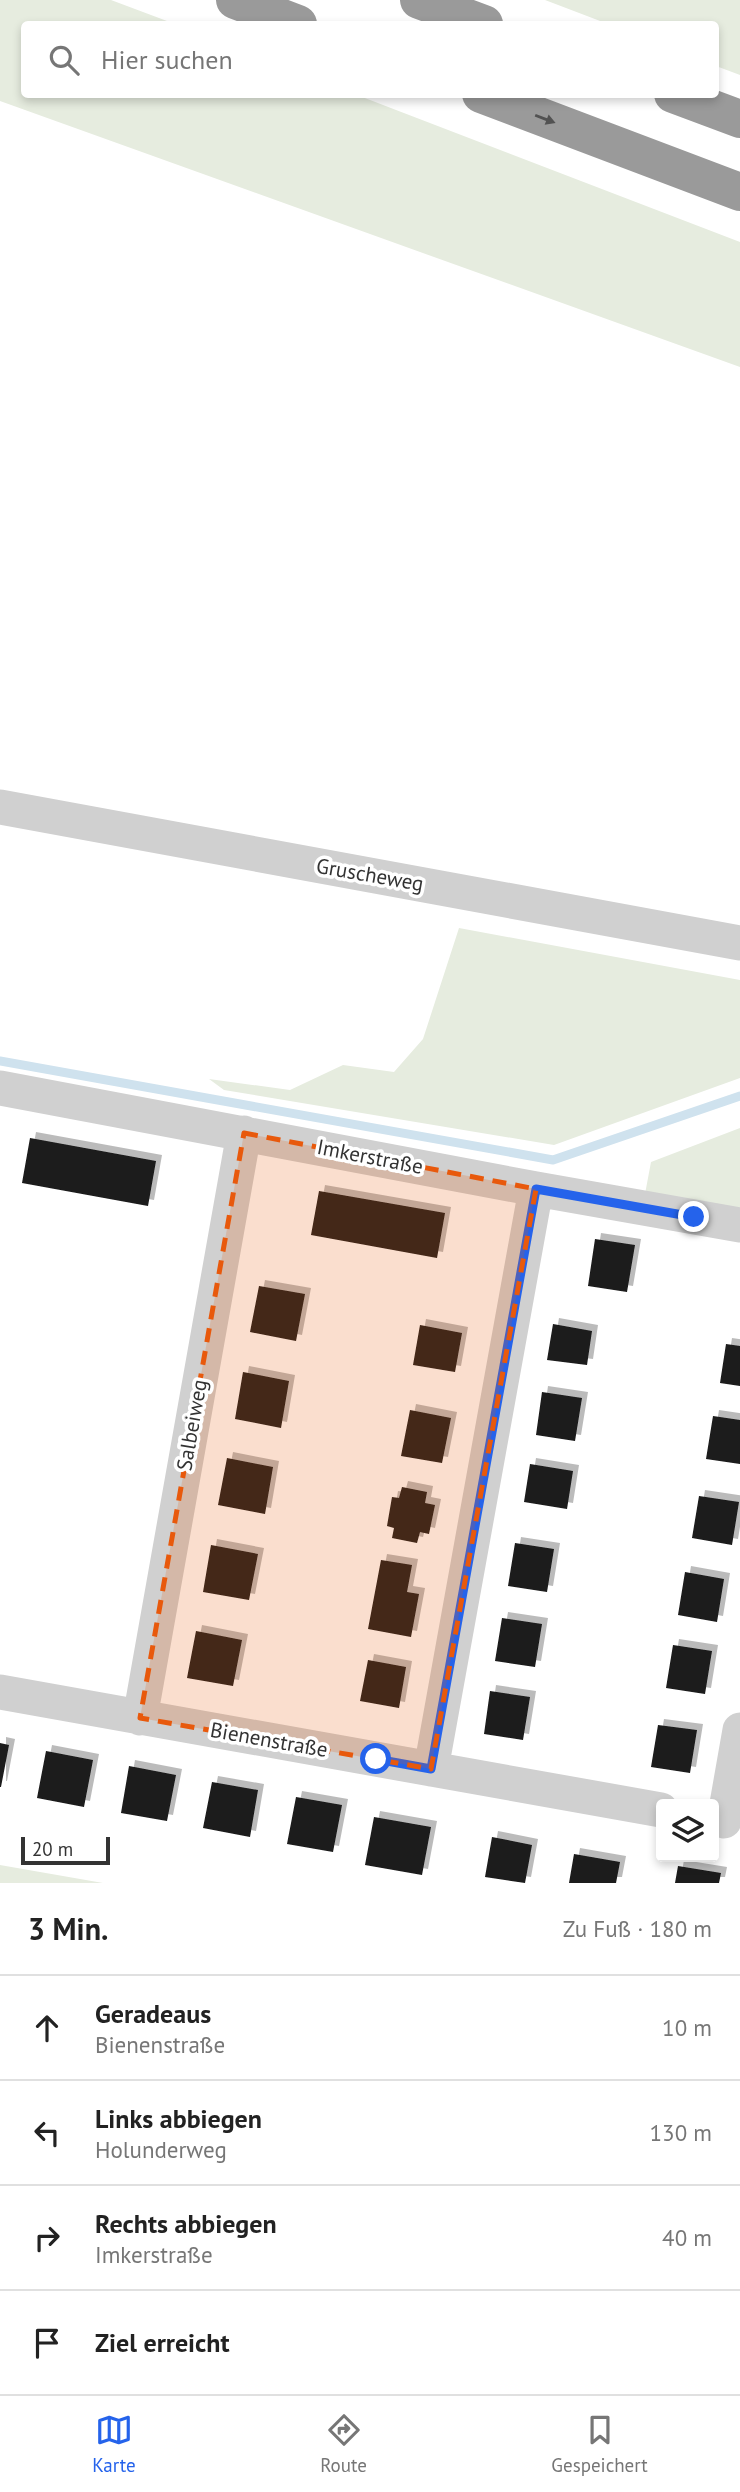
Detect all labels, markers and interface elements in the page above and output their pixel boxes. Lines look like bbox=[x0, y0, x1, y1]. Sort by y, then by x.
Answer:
search box bbox=[21, 21, 719, 98]
icon: search bbox=[45, 41, 83, 79]
text: Hier suchen bbox=[101, 43, 233, 76]
one-way arrow bbox=[535, 113, 556, 124]
street label: Gruscheweg bbox=[314, 852, 426, 897]
street label: Imkerstraße bbox=[315, 1133, 425, 1180]
route end bbox=[678, 1201, 709, 1232]
street label: Salbeiweg bbox=[170, 1377, 213, 1473]
street label: Bienenstraße bbox=[208, 1716, 330, 1763]
route start bbox=[360, 1743, 391, 1774]
map controls bbox=[656, 1799, 719, 1862]
button: layers bbox=[656, 1799, 719, 1862]
scale bar bbox=[21, 1834, 110, 1866]
text: 20 m bbox=[32, 1837, 73, 1861]
text: 3 Min. bbox=[28, 1909, 108, 1948]
text: Zu Fuß · 180 m bbox=[563, 1914, 712, 1943]
text: Geradeaus bbox=[95, 1997, 211, 2030]
icon: ahead bbox=[28, 2009, 66, 2047]
text: 10 m bbox=[662, 2013, 712, 2042]
text: Bienenstraße bbox=[95, 2030, 225, 2059]
text: Links abbiegen bbox=[95, 2102, 262, 2135]
icon: left bbox=[28, 2114, 66, 2152]
text: 130 m bbox=[650, 2118, 712, 2147]
text: Holunderweg bbox=[95, 2135, 227, 2164]
text: Rechts abbiegen bbox=[95, 2207, 277, 2240]
icon: right bbox=[28, 2219, 66, 2257]
text: 40 m bbox=[662, 2223, 712, 2252]
text: Imkerstraße bbox=[95, 2240, 213, 2269]
icon: arrive bbox=[28, 2324, 66, 2362]
text: Ziel erreicht bbox=[95, 2326, 230, 2359]
tab: Karte bbox=[92, 2411, 136, 2477]
tab: Route bbox=[320, 2411, 367, 2477]
tab: Gespeichert bbox=[551, 2411, 648, 2477]

